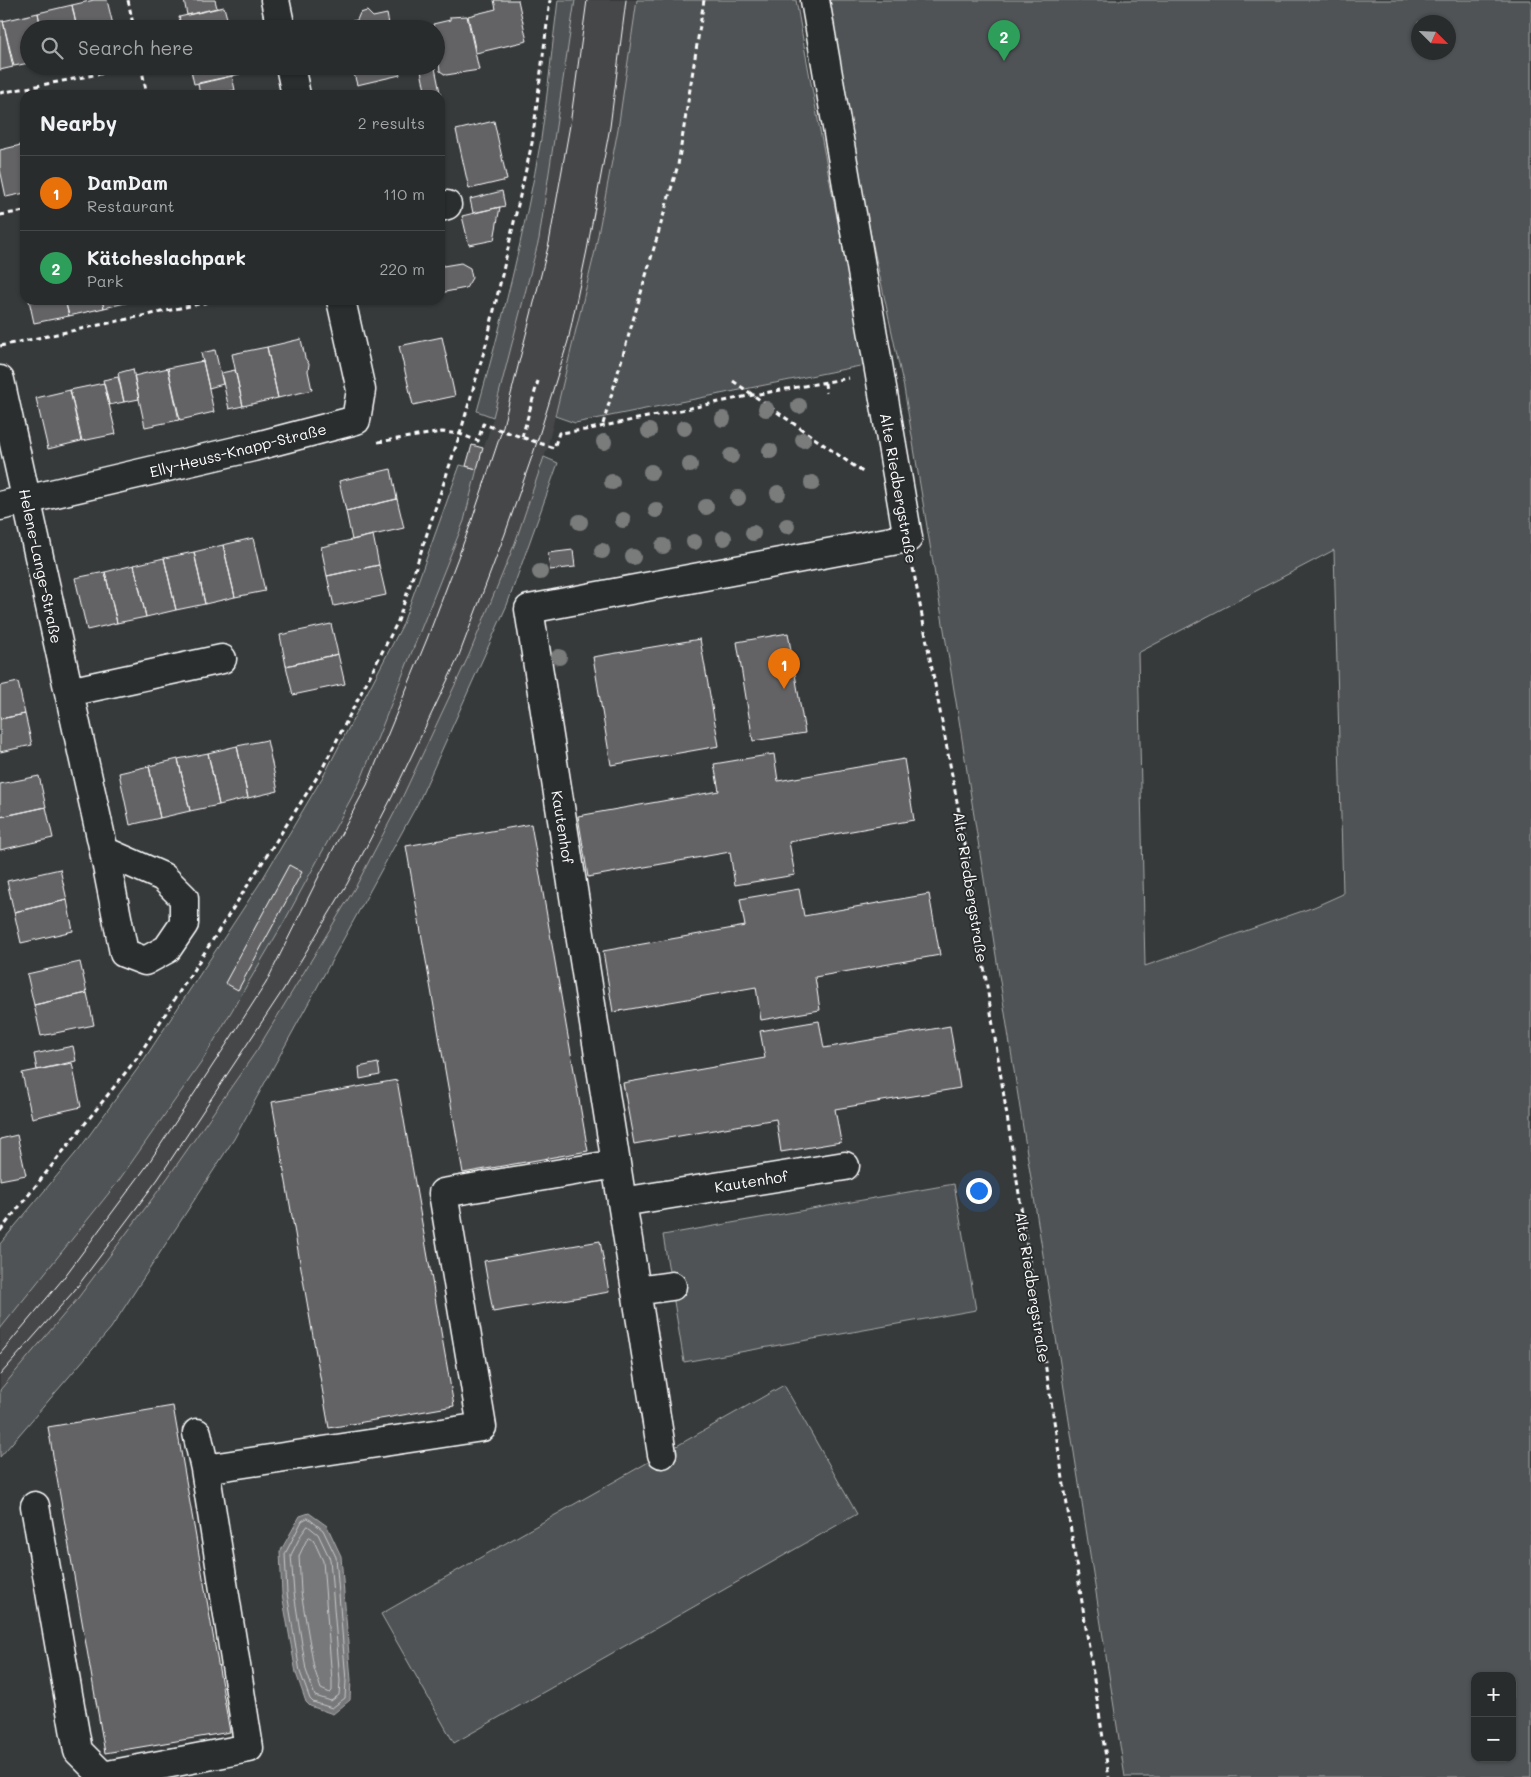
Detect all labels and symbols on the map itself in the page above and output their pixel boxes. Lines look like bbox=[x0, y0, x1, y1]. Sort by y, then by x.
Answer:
north arrow bbox=[1411, 15, 1456, 60]
pin: 2 bbox=[988, 20, 1020, 61]
street label: Alte Riedbergstraße bbox=[876, 411, 922, 565]
street label: Elly-Heuss-Knapp-Straße bbox=[147, 418, 329, 482]
street label: Helene-Lange-Straße bbox=[15, 487, 67, 645]
pin: 1 bbox=[768, 648, 800, 689]
street label: Kautenhof bbox=[547, 789, 579, 866]
street label: Alte Riedbergstraße bbox=[949, 810, 993, 964]
street label: Kautenhof bbox=[713, 1165, 790, 1197]
your location bbox=[966, 1178, 992, 1204]
street label: Alte Riedbergstraße bbox=[1011, 1210, 1055, 1364]

